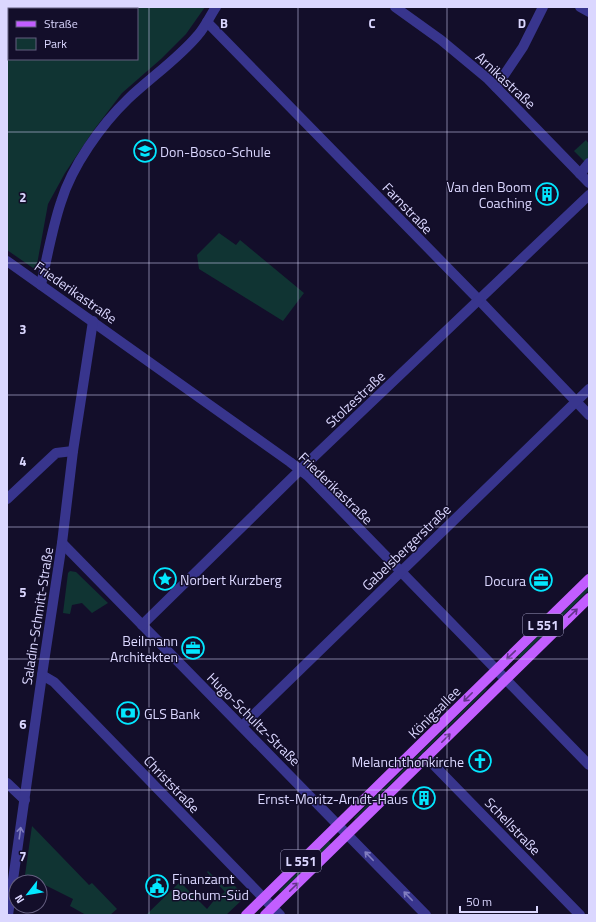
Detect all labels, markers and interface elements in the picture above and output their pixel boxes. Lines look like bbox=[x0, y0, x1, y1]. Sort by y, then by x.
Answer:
legend bbox=[8, 8, 138, 60]
text: B bbox=[220, 13, 228, 33]
text: C bbox=[368, 13, 376, 33]
text: D bbox=[518, 13, 526, 33]
text: Straße bbox=[44, 14, 78, 33]
text: Park bbox=[44, 34, 67, 53]
street label: Arnikastraße bbox=[471, 46, 541, 114]
school or university icon: Don-Bosco-Schule bbox=[132, 138, 158, 164]
place label: Don-Bosco-Schule bbox=[160, 141, 271, 162]
place label: Van den Boom Coaching bbox=[446, 176, 532, 213]
street label: Farnstraße bbox=[378, 177, 438, 239]
building icon: Van den Boom Coaching bbox=[534, 181, 560, 207]
text: 2 bbox=[19, 187, 27, 207]
street label: Friederikastraße bbox=[30, 256, 122, 328]
text: 3 bbox=[19, 319, 27, 339]
street label: Stolzestraße bbox=[320, 366, 390, 432]
street label: Friederikastraße bbox=[294, 447, 378, 529]
text: 4 bbox=[19, 451, 27, 471]
street label: Gabelsbergerstraße bbox=[357, 499, 455, 595]
street label: Saladin-Schmitt-Straße bbox=[16, 546, 58, 686]
place icon: Norbert Kurzberg bbox=[152, 566, 178, 592]
office icon: Docura bbox=[528, 567, 554, 593]
place label: Norbert Kurzberg bbox=[180, 569, 282, 590]
place label: Docura bbox=[484, 570, 526, 591]
text: 5 bbox=[19, 582, 27, 602]
one-way arrow bbox=[568, 608, 578, 618]
road number: L 551 bbox=[523, 614, 563, 636]
place label: Beilmann Architekten bbox=[110, 630, 178, 667]
office icon: Beilmann Architekten bbox=[180, 635, 206, 661]
one-way arrow bbox=[506, 650, 516, 660]
street label: Hugo-Schultz-Straße bbox=[202, 667, 306, 771]
street label: Königsallee bbox=[403, 681, 465, 743]
one-way arrow bbox=[463, 693, 473, 702]
bank icon: GLS Bank bbox=[115, 700, 141, 726]
place label: GLS Bank bbox=[144, 703, 200, 724]
text: 6 bbox=[19, 714, 27, 734]
one-way arrow bbox=[441, 733, 451, 743]
church icon: Melanchthonkirche bbox=[467, 748, 493, 774]
street label: Christstraße bbox=[139, 751, 205, 817]
place label: Melanchthonkirche bbox=[351, 751, 464, 772]
building icon: Ernst-Moritz-Arndt-Haus bbox=[411, 785, 437, 811]
place label: Ernst-Moritz-Arndt-Haus bbox=[258, 788, 408, 809]
street label: Schellstraße bbox=[480, 792, 546, 860]
one-way arrow bbox=[16, 827, 24, 840]
text: 7 bbox=[19, 846, 27, 866]
road number: L 551 bbox=[281, 850, 321, 872]
one-way arrow bbox=[364, 851, 374, 861]
place label: Finanzamt Bochum-Süd bbox=[172, 868, 249, 905]
public building icon: Finanzamt Bochum-Süd bbox=[144, 873, 170, 899]
north arrow bbox=[8, 874, 48, 914]
one-way arrow bbox=[289, 882, 299, 892]
scale bar bbox=[460, 888, 537, 914]
one-way arrow bbox=[403, 891, 413, 901]
text: N bbox=[11, 892, 28, 907]
text: 50 m bbox=[466, 892, 492, 911]

